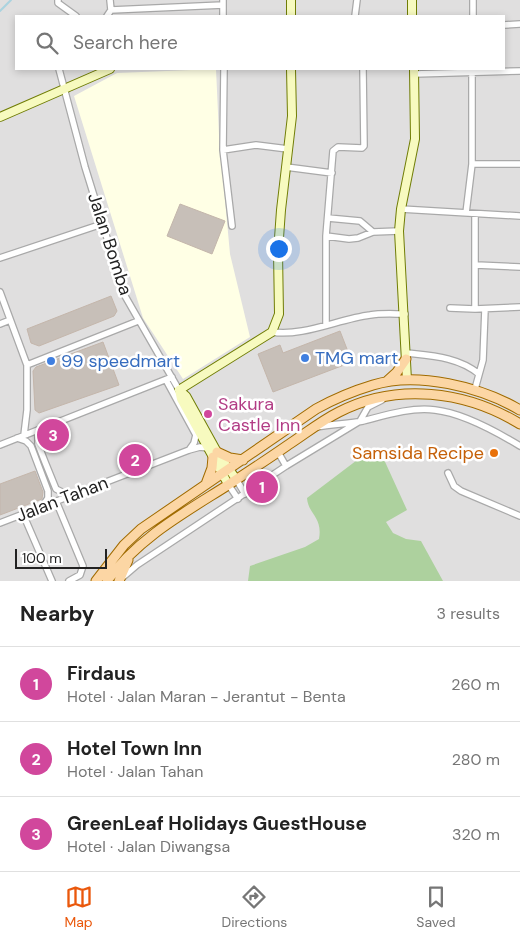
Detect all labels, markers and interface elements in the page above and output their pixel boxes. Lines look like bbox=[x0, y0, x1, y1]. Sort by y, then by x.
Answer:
search box bbox=[15, 15, 505, 70]
icon: search bbox=[33, 29, 61, 57]
text: Search here bbox=[73, 30, 178, 55]
street label: Jalan Bomba bbox=[82, 190, 138, 298]
your location bbox=[266, 236, 292, 262]
place label: TMG mart bbox=[315, 346, 398, 370]
place label: 99 speedmart bbox=[61, 349, 180, 373]
marker: TMG mart bbox=[299, 352, 311, 364]
marker: 99 speedmart bbox=[45, 355, 57, 367]
place label: Sakura Castle Inn bbox=[218, 392, 300, 437]
marker: Sakura Castle Inn bbox=[202, 408, 214, 420]
pin: 3 bbox=[37, 416, 69, 454]
pin: 2 bbox=[119, 441, 151, 479]
place label: Samsida Recipe bbox=[352, 441, 484, 465]
marker: Samsida Recipe bbox=[488, 447, 500, 459]
pin: 1 bbox=[246, 468, 278, 506]
street label: Jalan Tahan bbox=[13, 470, 111, 528]
scale bar bbox=[15, 546, 108, 569]
text: 100 m bbox=[22, 549, 62, 567]
text: Nearby bbox=[20, 600, 94, 628]
text: 3 results bbox=[437, 603, 500, 624]
text: Firdaus bbox=[67, 661, 136, 686]
text: 1 bbox=[33, 674, 39, 695]
text: 260 m bbox=[451, 674, 500, 695]
text: Hotel · Jalan Maran - Jerantut - Benta bbox=[67, 686, 346, 707]
text: Hotel Town Inn bbox=[67, 736, 202, 761]
text: 2 bbox=[31, 749, 41, 770]
text: 280 m bbox=[452, 749, 500, 770]
text: Hotel · Jalan Tahan bbox=[67, 761, 203, 782]
text: GreenLeaf Holidays GuestHouse bbox=[67, 811, 367, 836]
text: 3 bbox=[31, 824, 41, 845]
text: 320 m bbox=[452, 824, 500, 845]
text: Hotel · Jalan Diwangsa bbox=[67, 836, 230, 857]
tab: Map bbox=[64, 883, 93, 931]
tab: Directions bbox=[222, 883, 287, 931]
tab: Saved bbox=[416, 883, 456, 931]

